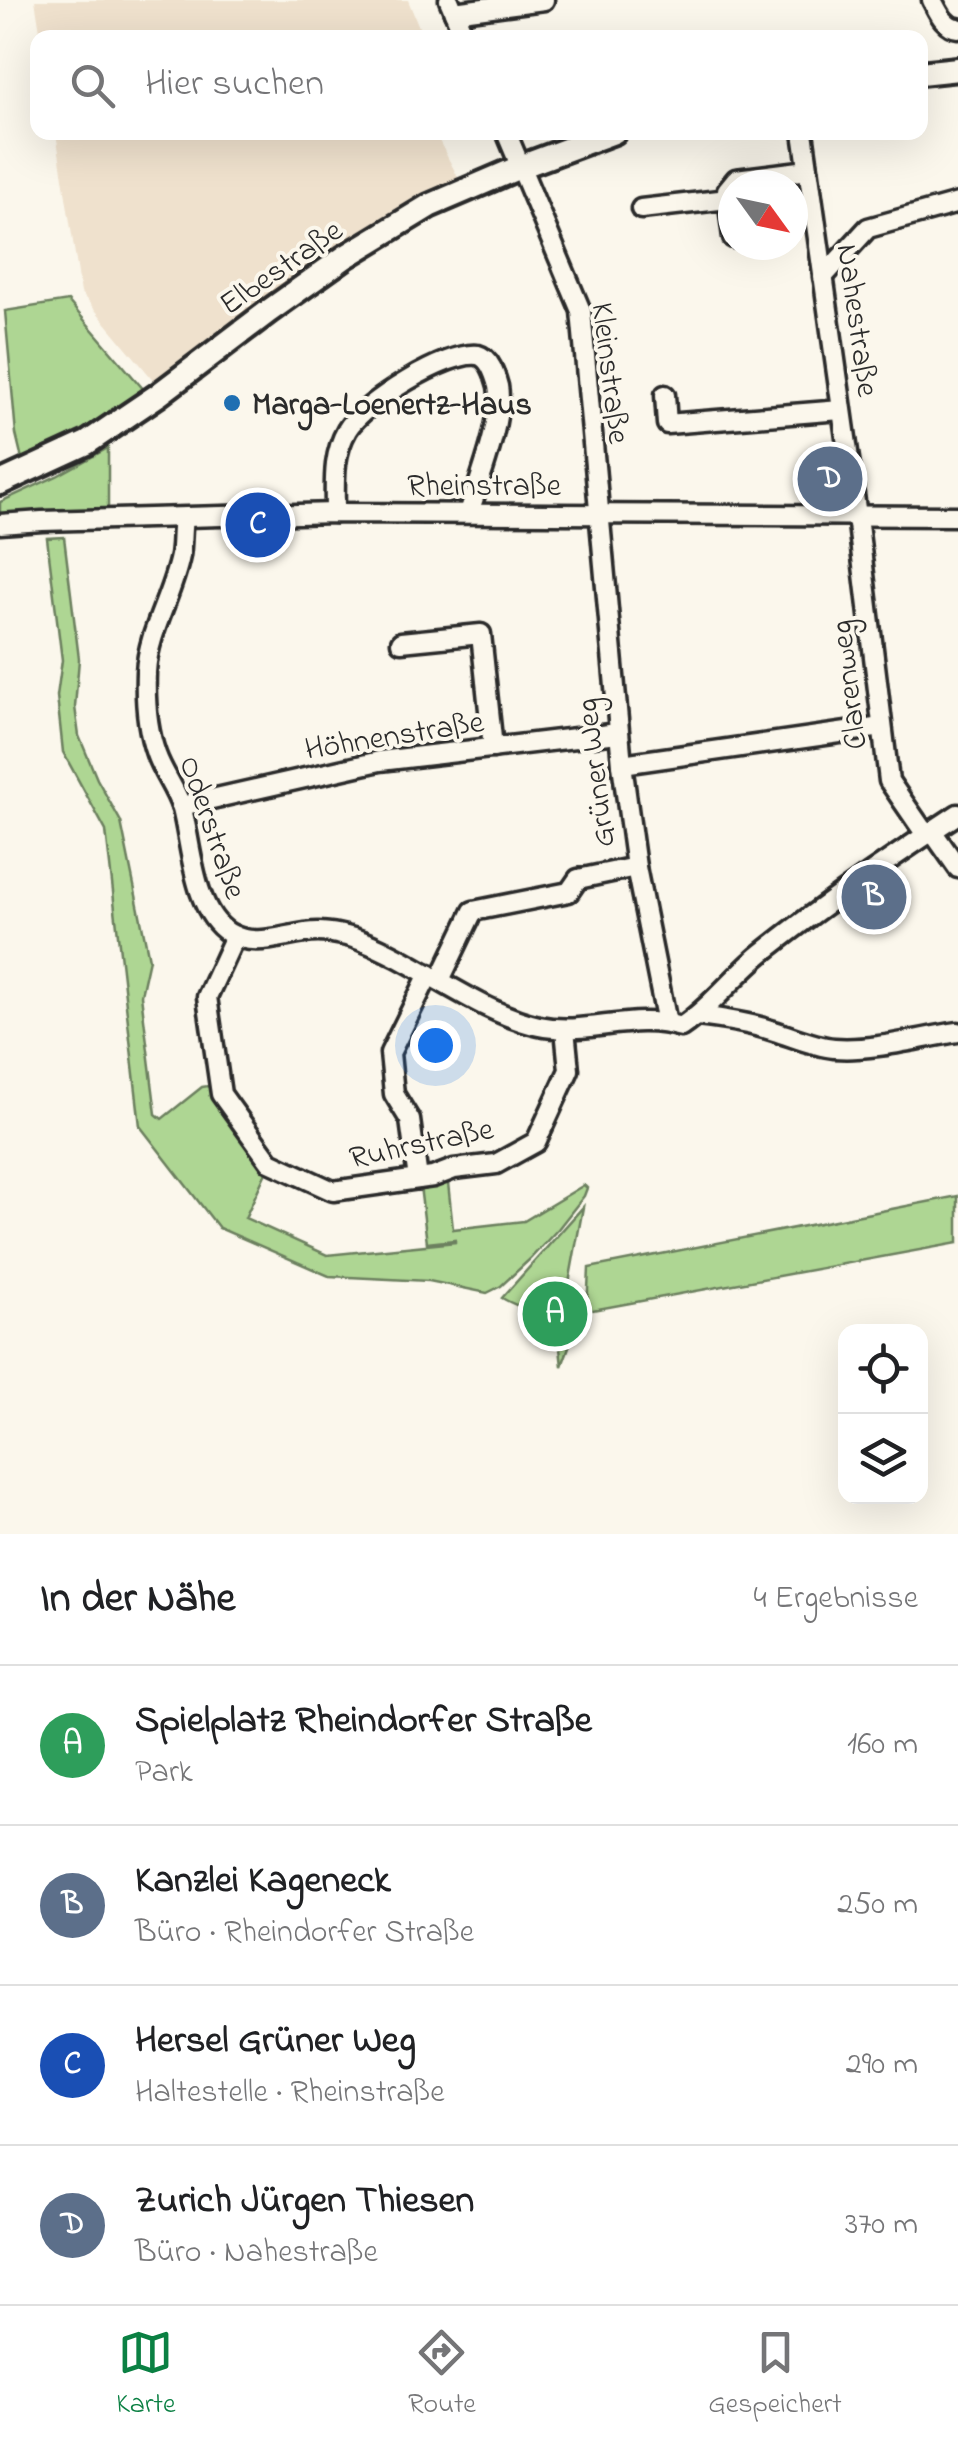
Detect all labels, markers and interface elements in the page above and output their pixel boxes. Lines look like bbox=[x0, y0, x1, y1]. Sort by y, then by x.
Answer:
search box bbox=[30, 30, 928, 140]
text: Hier suchen bbox=[145, 57, 324, 113]
icon: search bbox=[65, 58, 120, 113]
north arrow bbox=[718, 170, 808, 260]
street label: Elbestraße bbox=[211, 209, 354, 329]
street label: Nahestraße bbox=[822, 241, 890, 401]
street label: Kleinstraße bbox=[577, 300, 641, 447]
place label: Marga-Loenertz-Haus bbox=[252, 383, 532, 431]
marker: Marga-Loenertz-Haus bbox=[221, 392, 243, 414]
pin: D bbox=[798, 442, 862, 516]
street label: Rheinstraße bbox=[407, 464, 562, 511]
pin: C bbox=[226, 488, 290, 562]
street label: Clarenweg bbox=[819, 617, 882, 752]
street label: Grüner Weg bbox=[565, 695, 630, 850]
street label: Höhnenstraße bbox=[302, 700, 488, 775]
street label: Oderstraße bbox=[164, 750, 257, 907]
pin: B bbox=[842, 860, 906, 934]
your location bbox=[410, 1020, 461, 1071]
street label: Ruhrstraße bbox=[345, 1107, 499, 1184]
pin: A bbox=[522, 1276, 588, 1352]
map controls bbox=[838, 1324, 928, 1504]
button: locate bbox=[838, 1324, 928, 1414]
button: layers bbox=[838, 1414, 928, 1504]
text: In der Nähe bbox=[40, 1569, 235, 1630]
text: 4 Ergebnisse bbox=[753, 1576, 918, 1623]
text: Spielplatz Rheindorfer Straße bbox=[135, 1694, 592, 1750]
text: A bbox=[63, 1722, 82, 1769]
text: 160 m bbox=[847, 1722, 918, 1769]
text: Park bbox=[135, 1750, 193, 1797]
text: Kanzlei Kageneck bbox=[135, 1854, 391, 1910]
text: B bbox=[62, 1882, 83, 1929]
text: 250 m bbox=[837, 1882, 918, 1929]
text: Büro · Rheindorfer Straße bbox=[135, 1910, 474, 1957]
text: Hersel Grüner Weg bbox=[135, 2014, 416, 2070]
text: C bbox=[64, 2042, 81, 2089]
text: 290 m bbox=[846, 2042, 918, 2089]
text: Haltestelle · Rheinstraße bbox=[135, 2070, 445, 2117]
text: Zurich Jürgen Thiesen bbox=[135, 2174, 474, 2230]
text: D bbox=[61, 2202, 84, 2249]
text: 370 m bbox=[845, 2202, 918, 2249]
text: Büro · Nahestraße bbox=[135, 2230, 378, 2277]
tab: Karte bbox=[116, 2325, 176, 2426]
tab: Route bbox=[408, 2325, 476, 2426]
tab: Gespeichert bbox=[708, 2325, 842, 2426]

